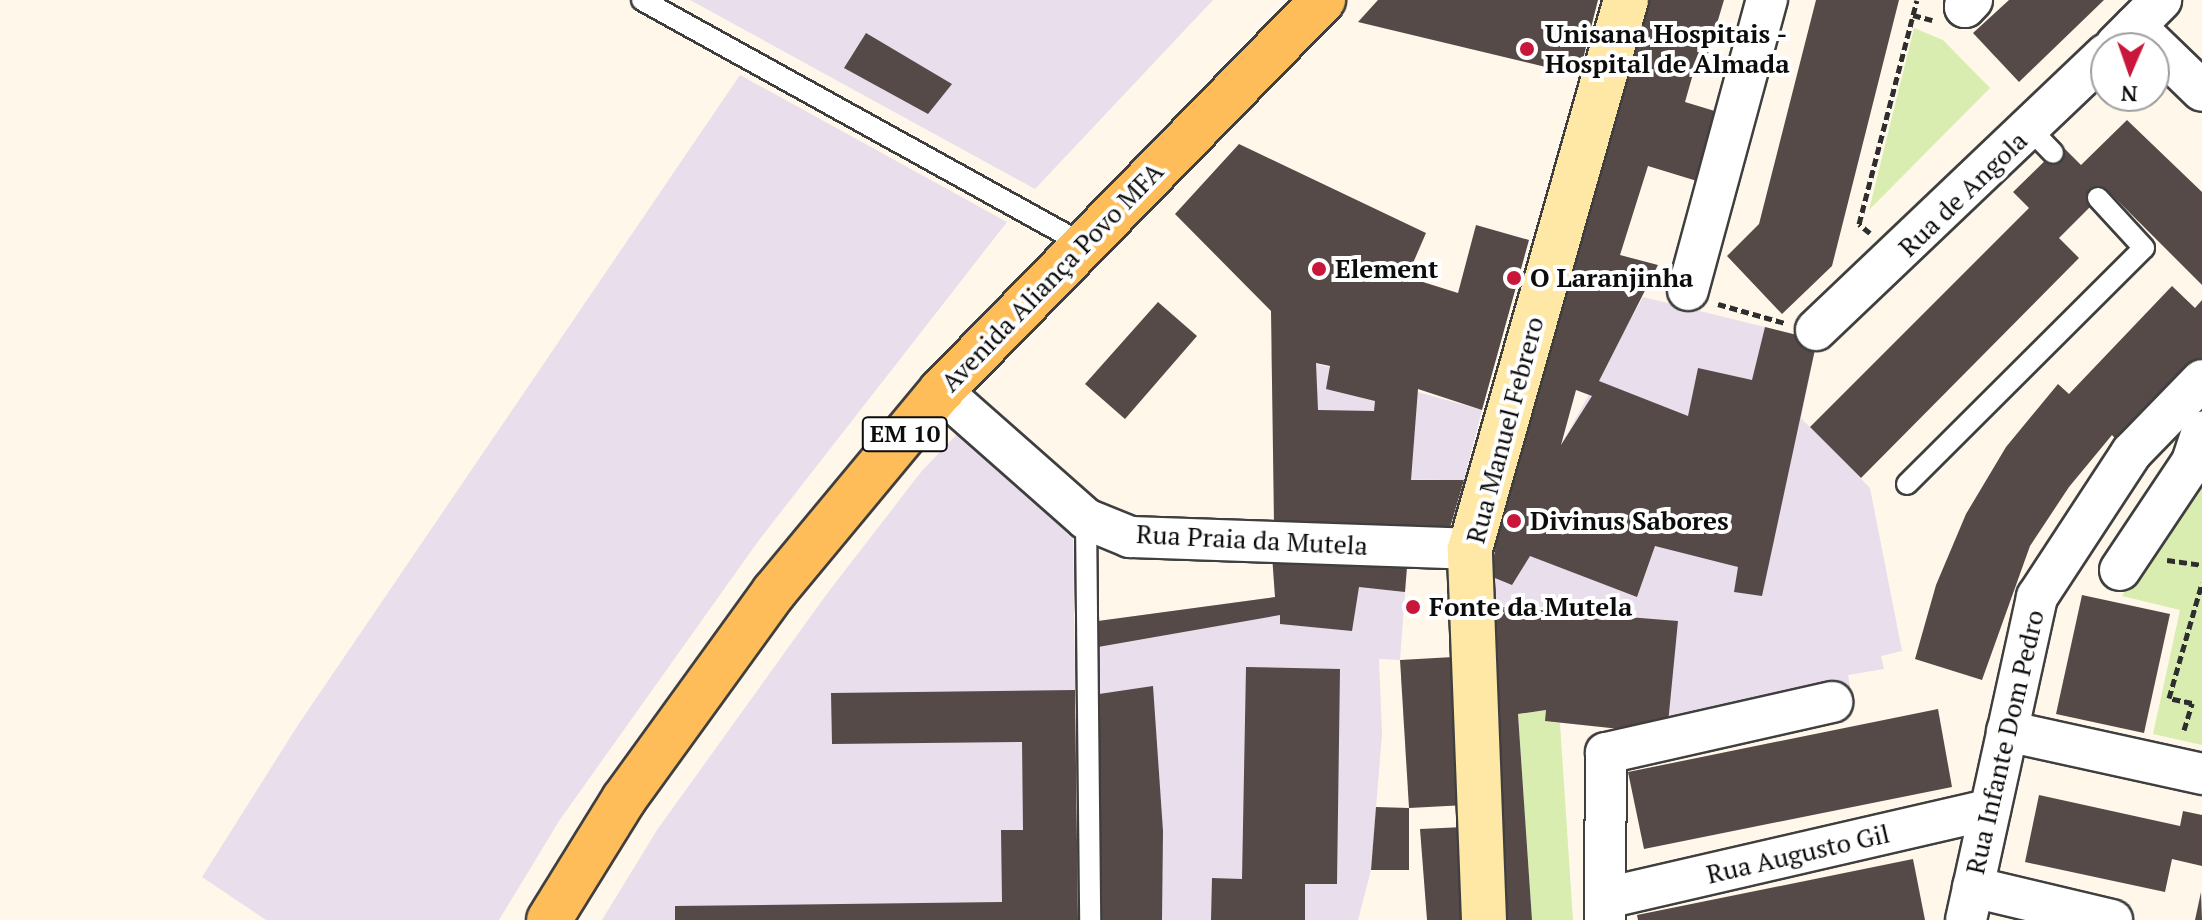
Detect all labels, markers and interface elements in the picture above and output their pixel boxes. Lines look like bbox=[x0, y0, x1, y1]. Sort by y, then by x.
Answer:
place label: Unisana Hospitais - Hospital de Almada bbox=[1545, 18, 1790, 80]
north arrow bbox=[2090, 32, 2170, 112]
marker: Unisana Hospitais - Hospital de Almada bbox=[1516, 38, 1538, 60]
text: N bbox=[2120, 80, 2138, 109]
street label: Rua de Angola bbox=[1892, 125, 2034, 263]
street label: Avenida Aliança Povo MFA bbox=[934, 156, 1170, 398]
place label: Element bbox=[1335, 253, 1438, 285]
marker: Element bbox=[1310, 260, 1328, 278]
place label: O Laranjinha bbox=[1530, 262, 1694, 294]
marker: O Laranjinha bbox=[1505, 269, 1523, 287]
street label: Rua Manuel Febrero bbox=[1460, 313, 1550, 547]
road number: EM 10 bbox=[861, 414, 949, 454]
place label: Divinus Sabores bbox=[1530, 505, 1729, 537]
marker: Divinus Sabores bbox=[1505, 512, 1523, 530]
street label: Rua Praia da Mutela bbox=[1135, 518, 1369, 562]
place label: Fonte da Mutela bbox=[1429, 591, 1632, 623]
marker: Fonte da Mutela bbox=[1404, 598, 1422, 616]
street label: Rua Infante Dom Pedro bbox=[1959, 607, 2051, 877]
street label: Rua Augusto Gil bbox=[1703, 818, 1893, 890]

